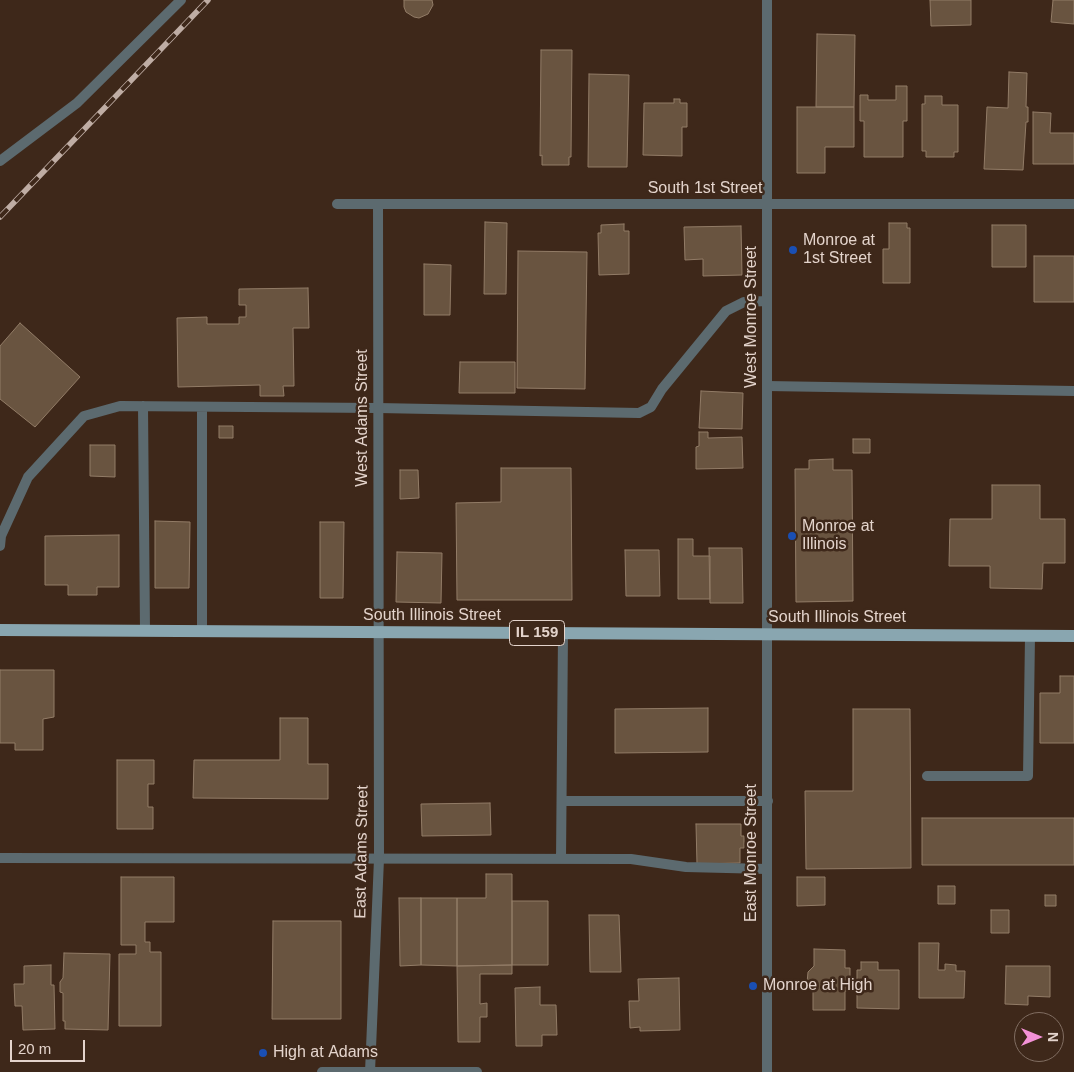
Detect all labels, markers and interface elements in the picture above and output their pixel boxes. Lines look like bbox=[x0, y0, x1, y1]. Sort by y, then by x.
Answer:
street label: South 1st Street bbox=[648, 179, 762, 199]
place label: Monroe at 1st Street bbox=[803, 231, 875, 269]
marker: Monroe at 1st Street bbox=[787, 244, 799, 256]
street label: West Monroe Street bbox=[742, 246, 762, 388]
street label: West Adams Street bbox=[353, 349, 373, 487]
place label: Monroe at Illinois bbox=[802, 517, 874, 555]
marker: Monroe at Illinois bbox=[786, 530, 798, 542]
street label: South Illinois Street bbox=[363, 606, 501, 626]
street label: South Illinois Street bbox=[768, 608, 906, 628]
road number: IL 159 bbox=[510, 620, 564, 646]
street label: East Monroe Street bbox=[742, 784, 762, 922]
street label: East Adams Street bbox=[351, 785, 373, 919]
place label: Monroe at High bbox=[763, 976, 872, 996]
marker: Monroe at High bbox=[747, 980, 759, 992]
north arrow bbox=[1014, 1012, 1064, 1062]
scale bar bbox=[12, 1030, 88, 1062]
text: N bbox=[1045, 1032, 1061, 1042]
text: 20 m bbox=[18, 1040, 51, 1057]
place label: High at Adams bbox=[273, 1043, 378, 1063]
marker: High at Adams bbox=[257, 1047, 269, 1059]

